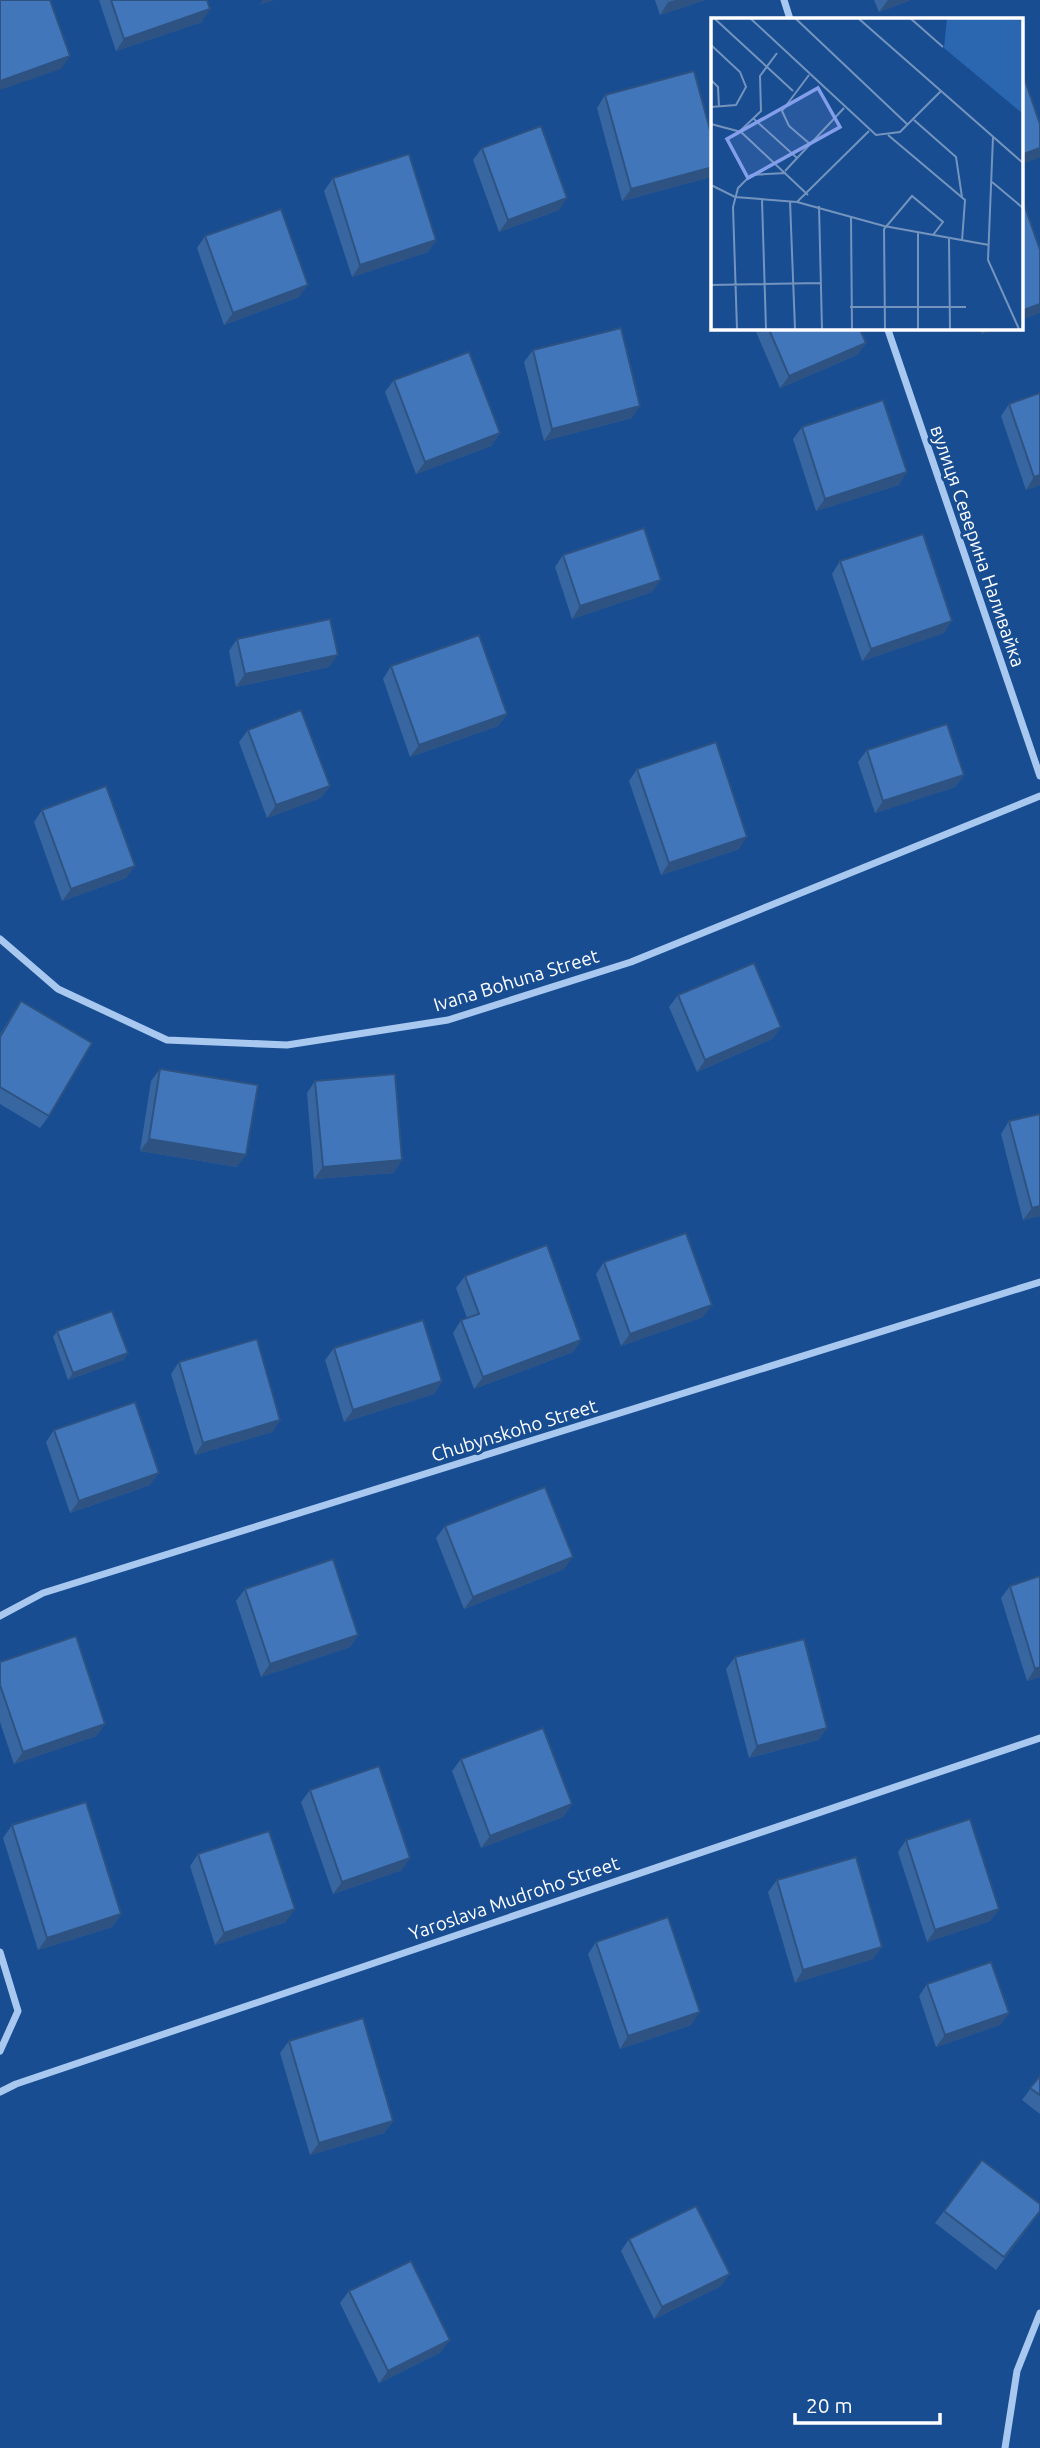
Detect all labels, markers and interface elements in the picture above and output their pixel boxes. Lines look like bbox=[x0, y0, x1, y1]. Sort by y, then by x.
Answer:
inset map bbox=[711, 18, 1023, 329]
street label: вулиця Северина Наливайка bbox=[926, 422, 1030, 670]
street label: Ivana Bohuna Street bbox=[431, 944, 602, 1016]
street label: Chubynskoho Street bbox=[428, 1394, 600, 1466]
street label: Yaroslava Mudroho Street bbox=[406, 1851, 623, 1944]
scale bar bbox=[795, 2382, 940, 2426]
text: 20 m bbox=[806, 2393, 853, 2417]

